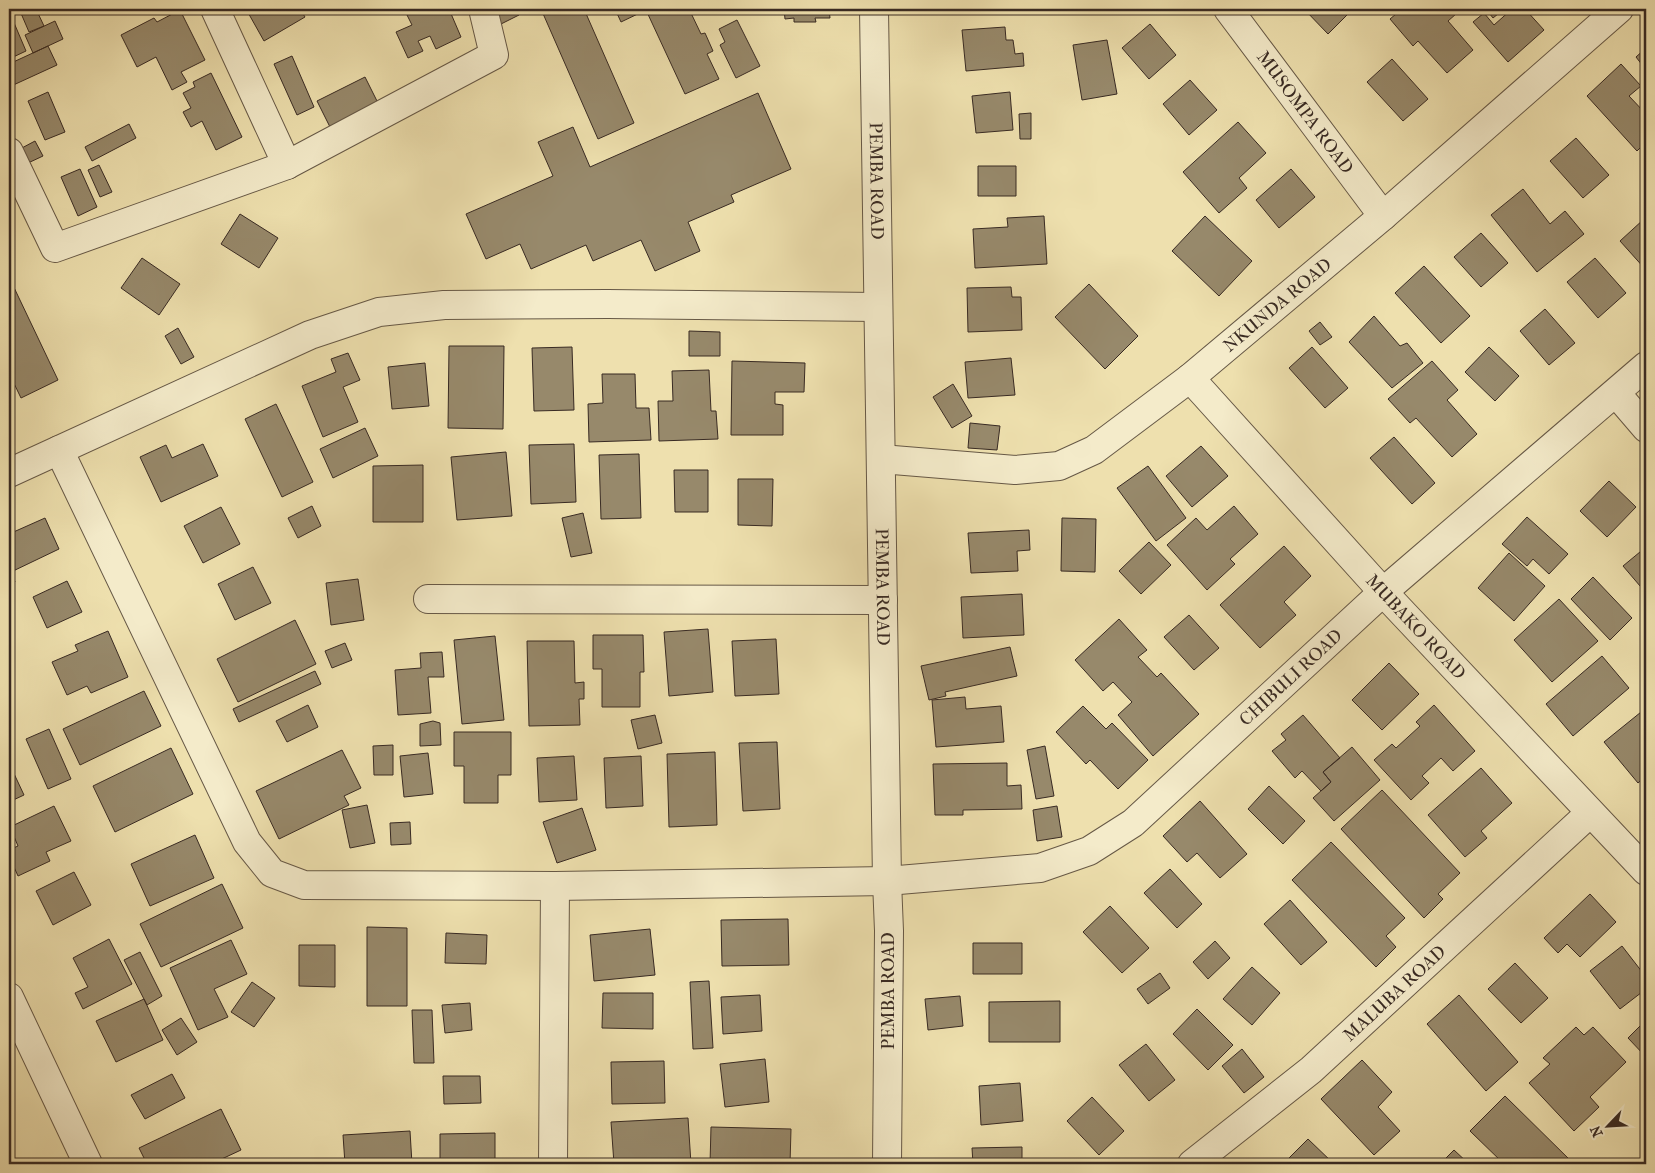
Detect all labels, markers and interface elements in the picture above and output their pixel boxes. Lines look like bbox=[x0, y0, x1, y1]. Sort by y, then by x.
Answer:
street label: MUSOMPA ROAD bbox=[1253, 47, 1358, 178]
street label: PEMBA ROAD bbox=[865, 122, 888, 240]
street label: NKUNDA ROAD bbox=[1219, 253, 1336, 356]
street label: PEMBA ROAD bbox=[871, 528, 894, 646]
street label: MUBAKO ROAD bbox=[1362, 570, 1470, 684]
street label: CHIBULI ROAD bbox=[1235, 625, 1346, 730]
street label: PEMBA ROAD bbox=[878, 932, 899, 1050]
street label: MALUBA ROAD bbox=[1339, 941, 1450, 1046]
north arrow bbox=[1582, 1100, 1632, 1150]
text: N bbox=[1587, 1123, 1607, 1140]

